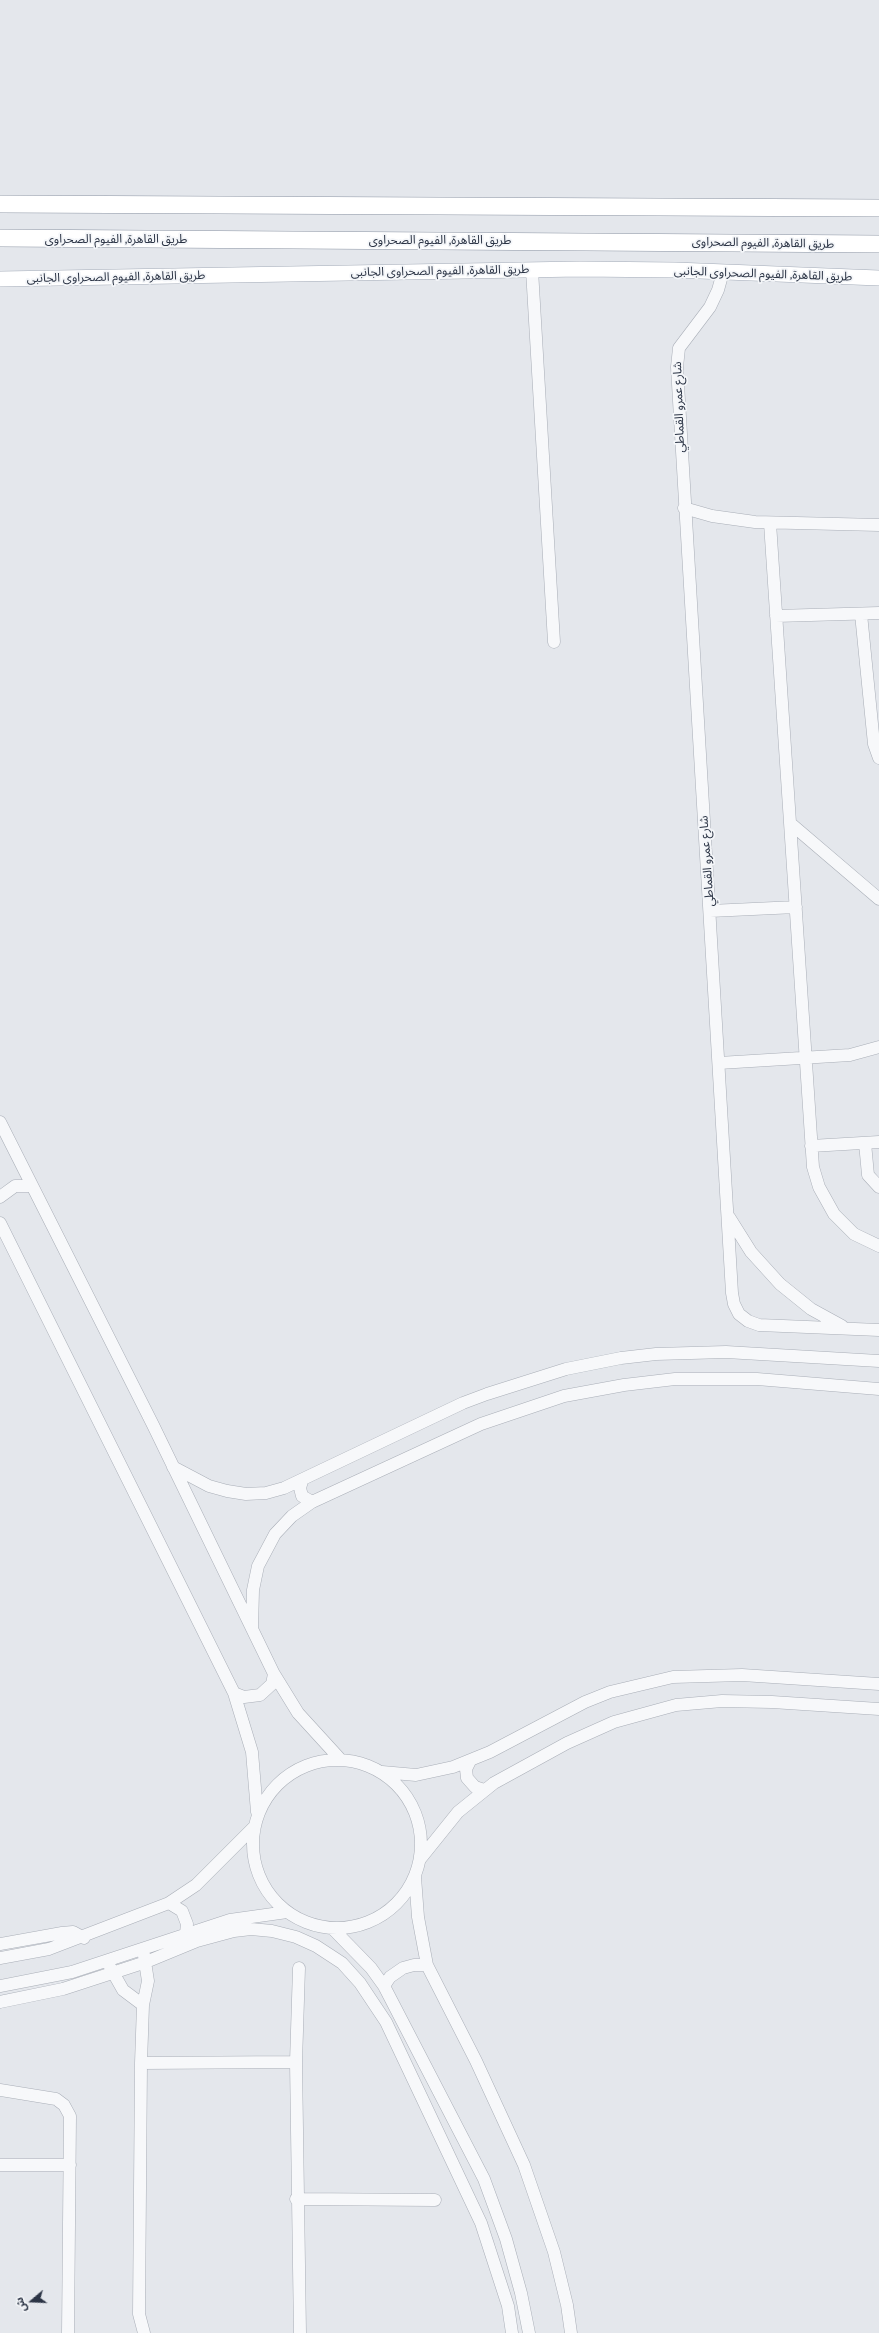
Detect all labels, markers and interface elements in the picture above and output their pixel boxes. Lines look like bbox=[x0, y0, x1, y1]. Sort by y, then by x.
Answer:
street label: طريق القاهرة, الفيوم الصحراوى bbox=[45, 232, 187, 246]
street label: طريق القاهرة, الفيوم الصحراوى bbox=[369, 233, 511, 247]
street label: طريق القاهرة, الفيوم الصحراوى bbox=[692, 235, 834, 251]
street label: طريق القاهرة, الفيوم الصحراوى الجانبى bbox=[351, 262, 529, 280]
street label: طريق القاهرة, الفيوم الصحراوى الجانبى bbox=[674, 264, 852, 284]
street label: طريق القاهرة, الفيوم الصحراوى الجانبى bbox=[27, 268, 205, 286]
street label: شارع عمرو القماطي bbox=[670, 361, 688, 453]
street label: شارع عمرو القماطي bbox=[697, 815, 717, 907]
north arrow bbox=[12, 2281, 52, 2321]
text: ش bbox=[12, 2296, 30, 2314]

